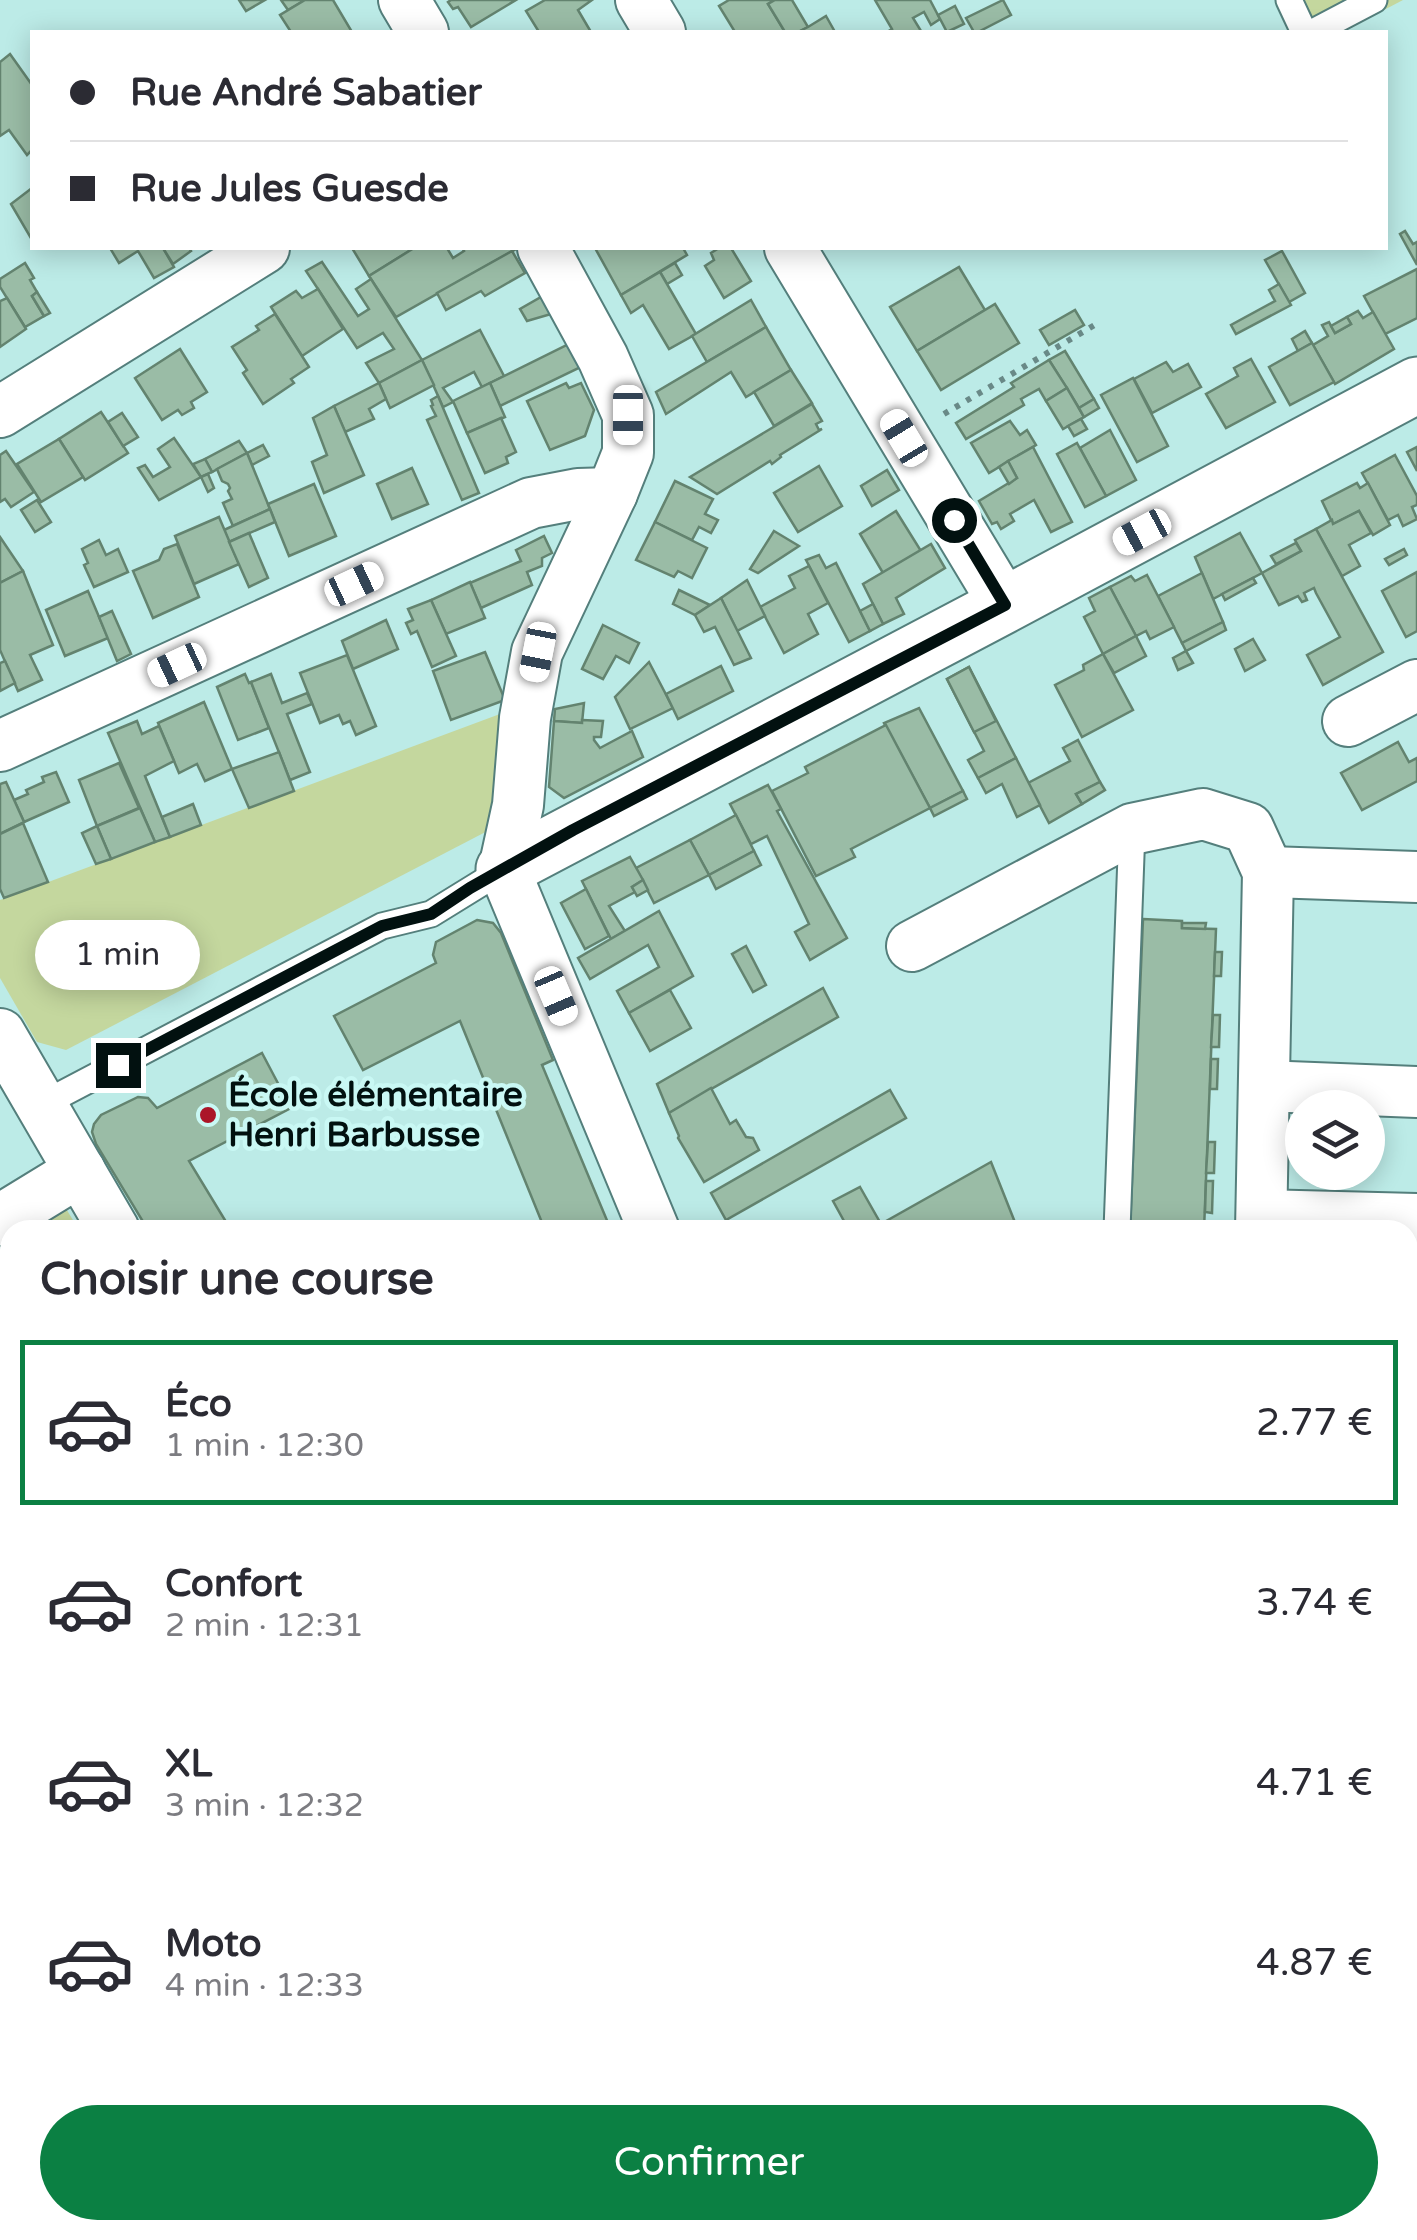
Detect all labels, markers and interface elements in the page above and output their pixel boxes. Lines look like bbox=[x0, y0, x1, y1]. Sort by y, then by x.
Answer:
text: Rue André Sabatier bbox=[130, 70, 482, 116]
text: Rue Jules Guesde bbox=[130, 166, 449, 212]
car bbox=[613, 385, 643, 445]
car bbox=[876, 405, 932, 471]
route start bbox=[932, 498, 977, 543]
car bbox=[1108, 505, 1176, 559]
car bbox=[320, 558, 388, 610]
car bbox=[518, 620, 558, 684]
car bbox=[143, 639, 211, 691]
callout: 1 min bbox=[36, 920, 200, 990]
text: 1 min bbox=[75, 936, 160, 974]
car bbox=[530, 963, 582, 1029]
route end bbox=[96, 1043, 141, 1088]
place label: École élémentaire Henri Barbusse bbox=[228, 1074, 523, 1156]
map controls bbox=[1285, 1090, 1385, 1190]
button: layers bbox=[1285, 1090, 1385, 1190]
marker: École élémentaire Henri Barbusse bbox=[197, 1104, 219, 1126]
text: Choisir une course bbox=[40, 1253, 434, 1307]
icon: car bbox=[45, 1378, 135, 1468]
text: Éco bbox=[165, 1381, 232, 1427]
text: 2.77 € bbox=[1256, 1400, 1373, 1446]
text: 1 min · 12:30 bbox=[165, 1427, 364, 1465]
icon: car bbox=[45, 1558, 135, 1648]
text: Confort bbox=[165, 1561, 302, 1607]
text: 3.74 € bbox=[1256, 1580, 1373, 1626]
text: 2 min · 12:31 bbox=[165, 1607, 364, 1645]
icon: car bbox=[45, 1738, 135, 1828]
text: XL bbox=[165, 1741, 212, 1787]
text: 4.71 € bbox=[1256, 1760, 1373, 1806]
text: 3 min · 12:32 bbox=[165, 1787, 364, 1825]
icon: car bbox=[45, 1918, 135, 2008]
text: Moto bbox=[165, 1921, 261, 1967]
text: 4.87 € bbox=[1256, 1940, 1373, 1986]
text: 4 min · 12:33 bbox=[165, 1967, 364, 2005]
button: Confirmer bbox=[40, 2105, 1378, 2220]

